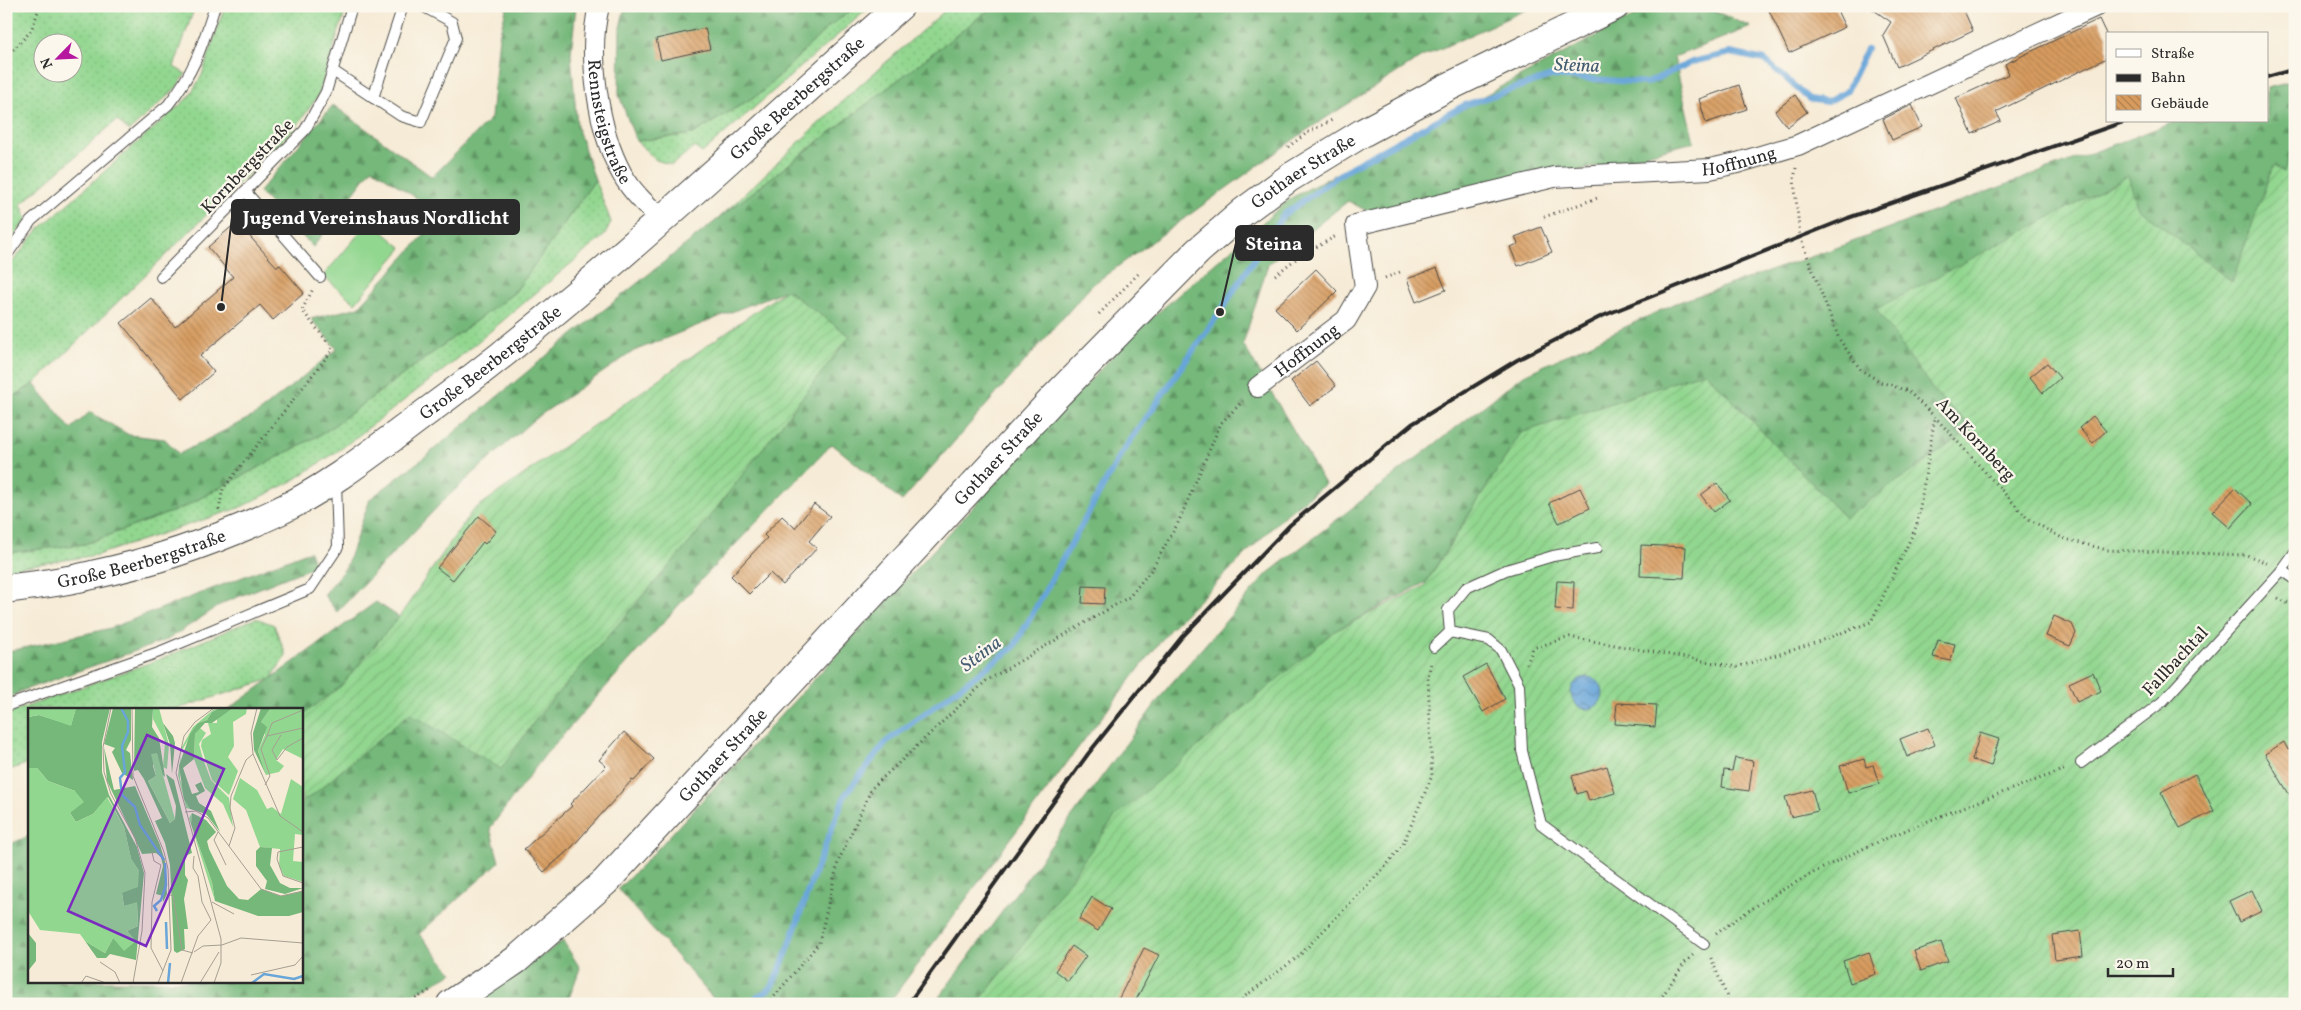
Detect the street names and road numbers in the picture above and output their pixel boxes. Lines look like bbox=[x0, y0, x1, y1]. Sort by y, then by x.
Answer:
street label: Große Beerbergstraße bbox=[725, 32, 871, 167]
street label: Rennsteigstraße bbox=[580, 59, 636, 190]
street label: Kornbergstraße bbox=[196, 114, 300, 220]
street label: Gothaer Straße bbox=[1246, 129, 1361, 216]
street label: Hoffnung bbox=[1701, 141, 1779, 183]
street label: Große Beerbergstraße bbox=[415, 300, 568, 427]
street label: Hoffnung bbox=[1270, 318, 1345, 384]
street label: Am Kornberg bbox=[1929, 392, 2020, 488]
street label: Gothaer Straße bbox=[949, 406, 1049, 512]
street label: Große Beerbergstraße bbox=[56, 524, 230, 596]
street label: Fallbachtal bbox=[2137, 622, 2215, 702]
street label: Gothaer Straße bbox=[674, 703, 774, 809]

